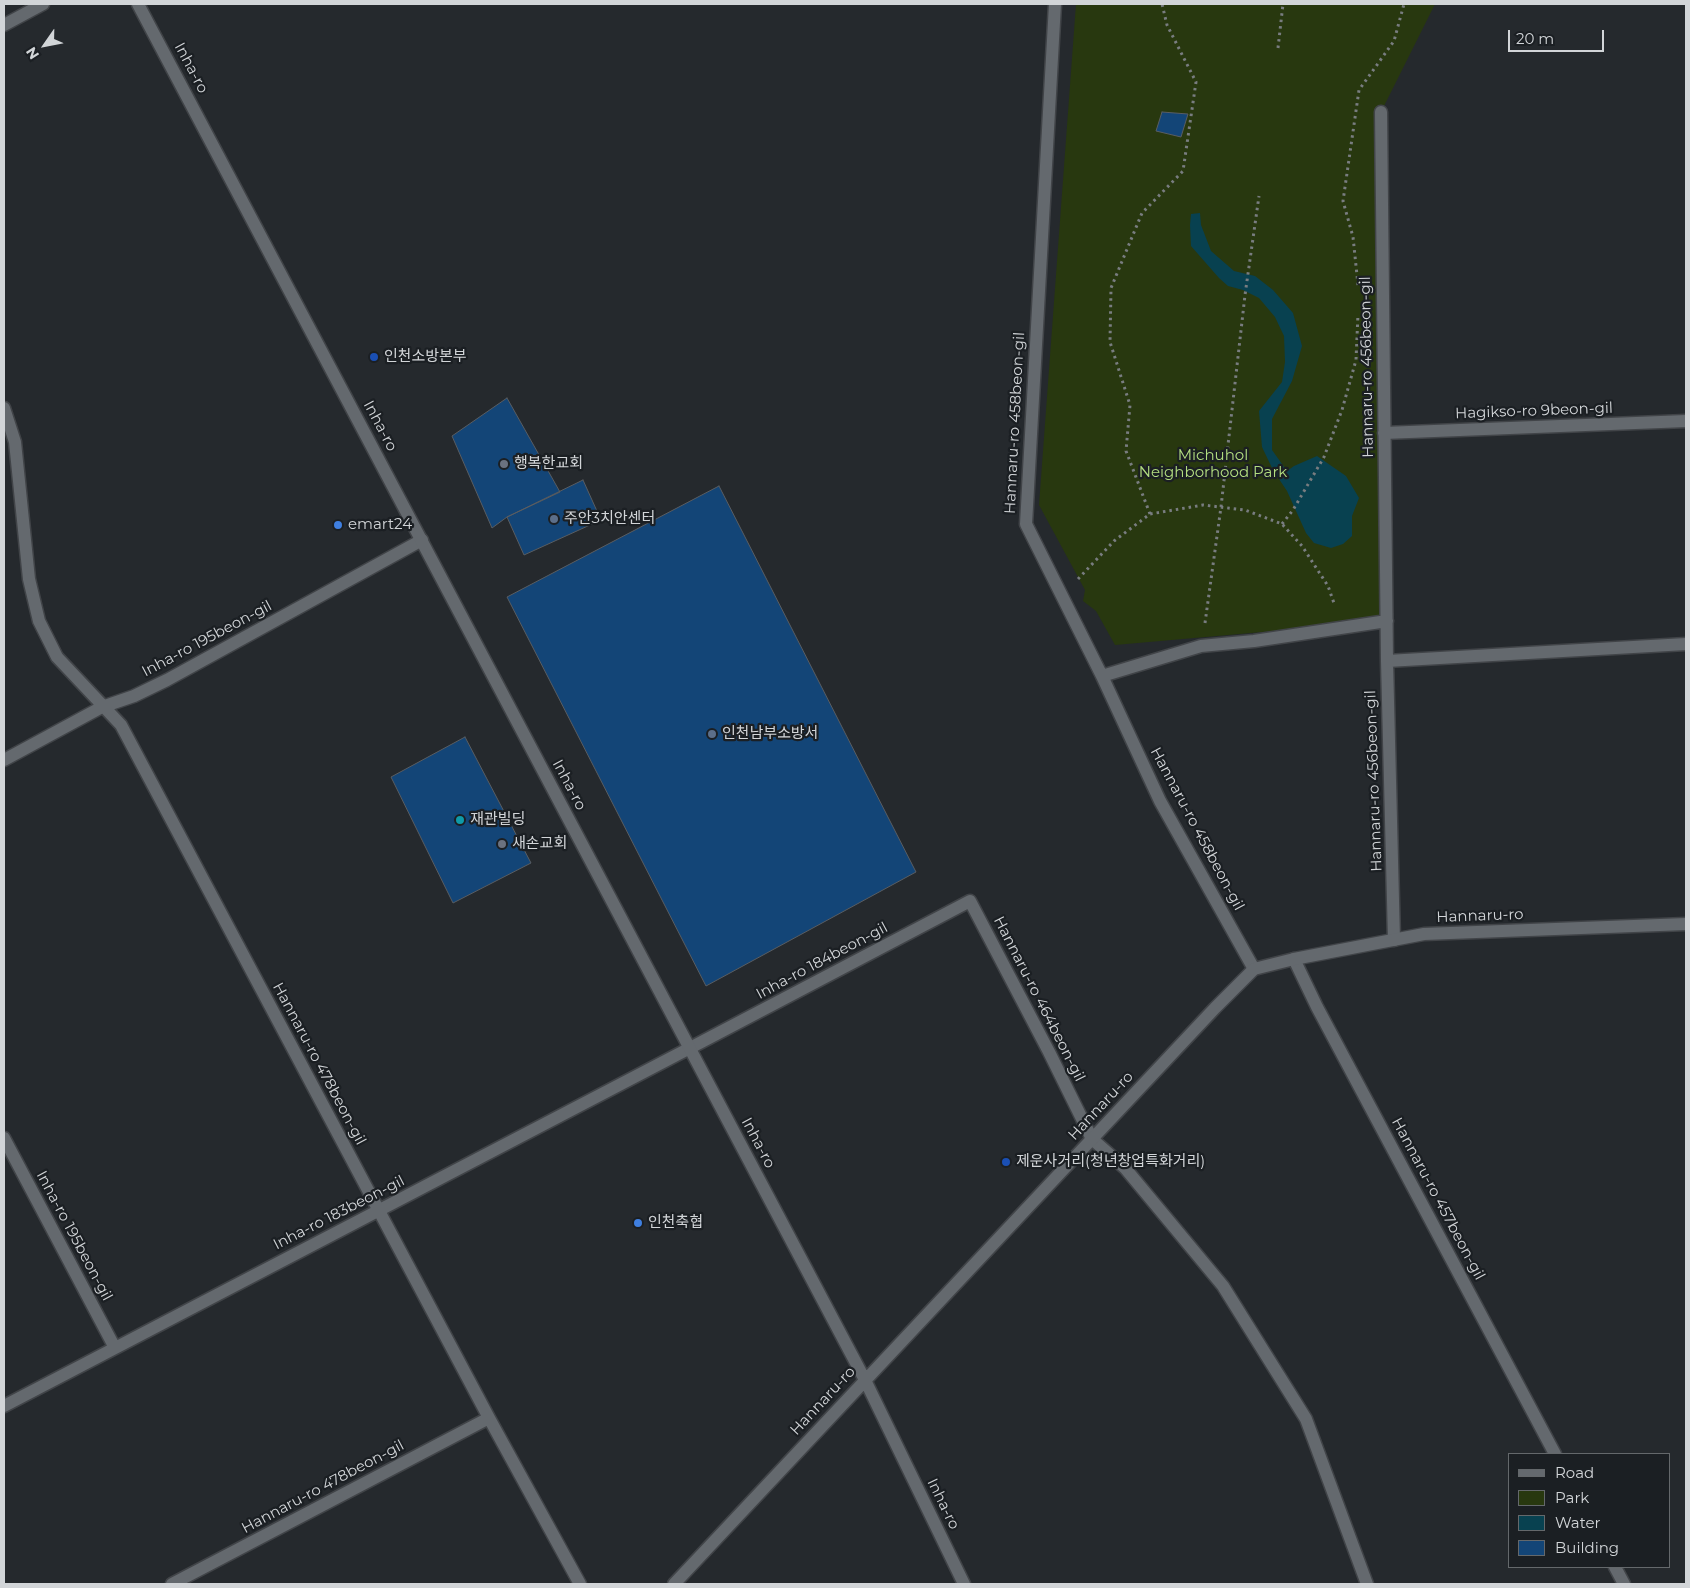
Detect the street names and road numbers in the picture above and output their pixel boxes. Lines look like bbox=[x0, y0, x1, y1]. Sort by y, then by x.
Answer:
street label: Inha-ro bbox=[170, 40, 212, 96]
street label: Hannaru-ro 456beon-gil bbox=[1356, 276, 1378, 458]
street label: Hannaru-ro 458beon-gil bbox=[1001, 332, 1029, 514]
street label: Inha-ro bbox=[359, 398, 401, 454]
street label: Hagikso-ro 9beon-gil bbox=[1455, 399, 1613, 423]
street label: Inha-ro 195beon-gil bbox=[139, 597, 275, 681]
street label: Hannaru-ro 456beon-gil bbox=[1362, 690, 1386, 872]
street label: Hannaru-ro 458beon-gil bbox=[1146, 744, 1248, 914]
street label: Inha-ro bbox=[548, 757, 590, 813]
street label: Hannaru-ro bbox=[1436, 905, 1524, 927]
street label: Hannaru-ro 464beon-gil bbox=[989, 913, 1089, 1085]
street label: Inha-ro 184beon-gil bbox=[753, 919, 891, 1003]
street label: Hannaru-ro 478beon-gil bbox=[268, 980, 370, 1148]
street label: Hannaru-ro bbox=[1065, 1068, 1137, 1144]
street label: Inha-ro bbox=[737, 1115, 779, 1171]
street label: Hannaru-ro 457beon-gil bbox=[1388, 1115, 1488, 1283]
street label: Inha-ro 195beon-gil bbox=[32, 1168, 116, 1304]
street label: Inha-ro 183beon-gil bbox=[270, 1172, 408, 1254]
street label: Hannaru-ro bbox=[787, 1363, 859, 1439]
street label: Hannaru-ro 478beon-gil bbox=[239, 1436, 407, 1538]
street label: Inha-ro bbox=[923, 1476, 963, 1532]

